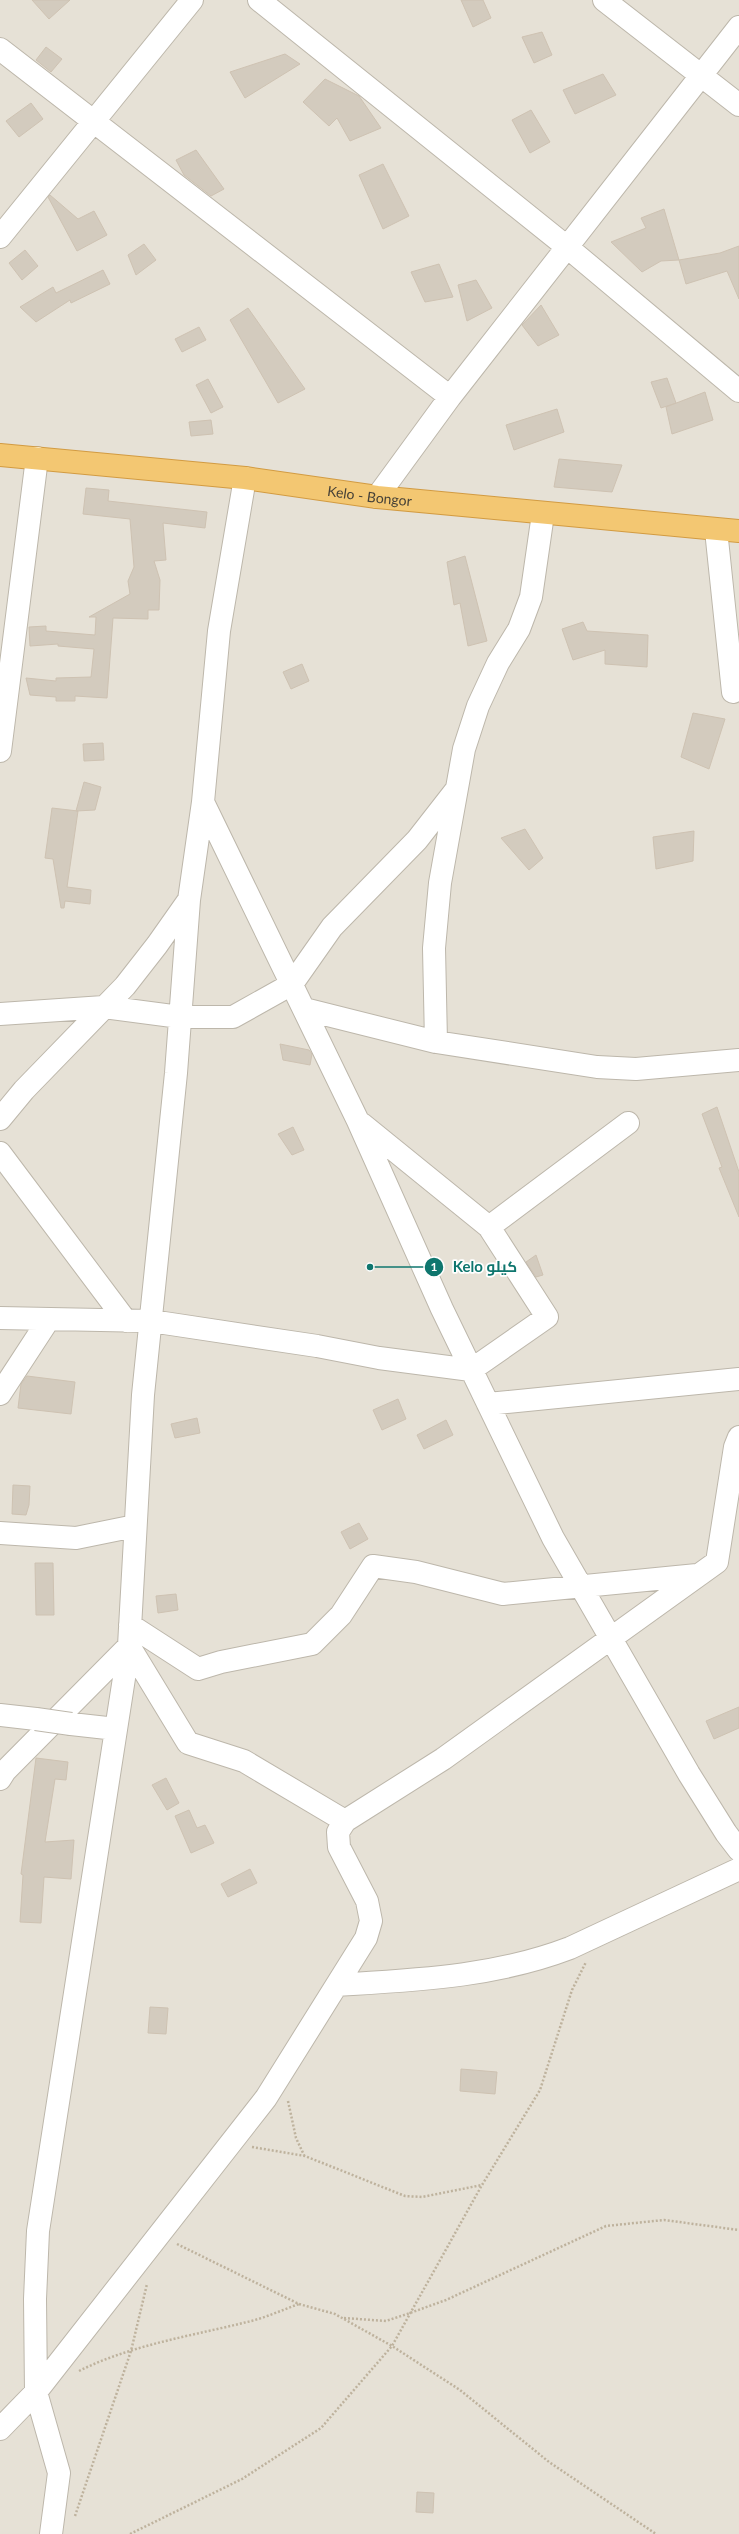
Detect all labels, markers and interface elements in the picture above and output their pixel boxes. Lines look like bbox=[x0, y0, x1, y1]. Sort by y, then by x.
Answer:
street label: Kelo - Bongor bbox=[326, 481, 413, 509]
callout: Kelo كيلو bbox=[424, 1254, 525, 1280]
text: Kelo كيلو bbox=[453, 1257, 517, 1276]
text: 1 bbox=[431, 1259, 438, 1274]

